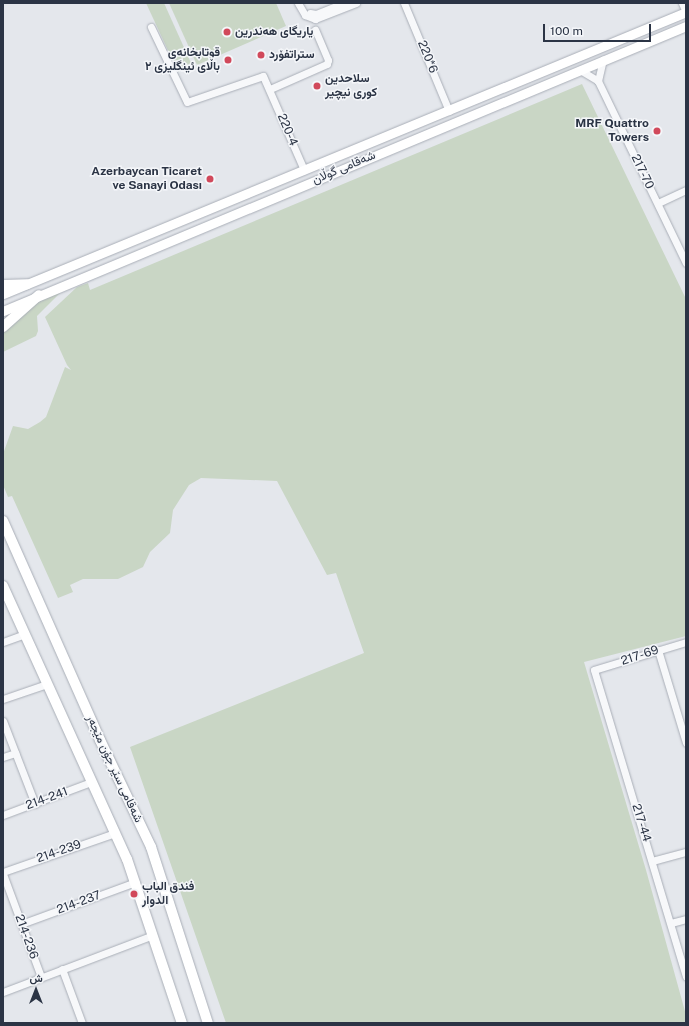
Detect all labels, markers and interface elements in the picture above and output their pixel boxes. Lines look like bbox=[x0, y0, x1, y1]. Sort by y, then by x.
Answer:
scale bar bbox=[545, 16, 653, 42]
text: 100 m bbox=[550, 24, 583, 38]
place label: یاریگای هەندرین bbox=[235, 25, 313, 39]
marker: یاریگای هەندرین bbox=[222, 27, 232, 37]
street label: 220*6 bbox=[414, 39, 440, 75]
place label: قوتابخانەی باڵای ئینگلیزی ۲ bbox=[145, 46, 220, 74]
place label: ستراتفۆرد bbox=[269, 48, 315, 62]
marker: ستراتفۆرد bbox=[256, 50, 266, 60]
marker: قوتابخانەی باڵای ئینگلیزی ۲ bbox=[223, 55, 233, 65]
place label: سلاحدین كوری نیچیر bbox=[325, 72, 377, 100]
marker: سلاحدین كوری نیچیر bbox=[312, 81, 322, 91]
street label: 220-4 bbox=[274, 112, 300, 148]
place label: MRF Quattro Towers bbox=[575, 117, 649, 145]
marker: MRF Quattro Towers bbox=[652, 126, 662, 136]
street label: شەقامی گوڵان bbox=[310, 148, 378, 188]
street label: 217-70 bbox=[627, 152, 657, 192]
place label: Azerbaycan Ticaret ve Sanayi Odası bbox=[91, 165, 202, 193]
marker: Azerbaycan Ticaret ve Sanayi Odası bbox=[205, 174, 215, 184]
street label: 217-69 bbox=[619, 643, 661, 669]
street label: شەقامی سێر جۆن مێجەر bbox=[83, 713, 145, 825]
street label: 214-241 bbox=[24, 785, 70, 813]
street label: 217-44 bbox=[628, 802, 654, 844]
street label: 214-239 bbox=[35, 838, 83, 866]
place label: فندق الباب الدوار bbox=[142, 880, 194, 908]
street label: 214-237 bbox=[55, 888, 103, 918]
marker: فندق الباب الدوار bbox=[129, 889, 139, 899]
street label: 214-236 bbox=[11, 913, 41, 961]
north arrow bbox=[16, 970, 56, 1010]
text: ش bbox=[29, 972, 43, 984]

